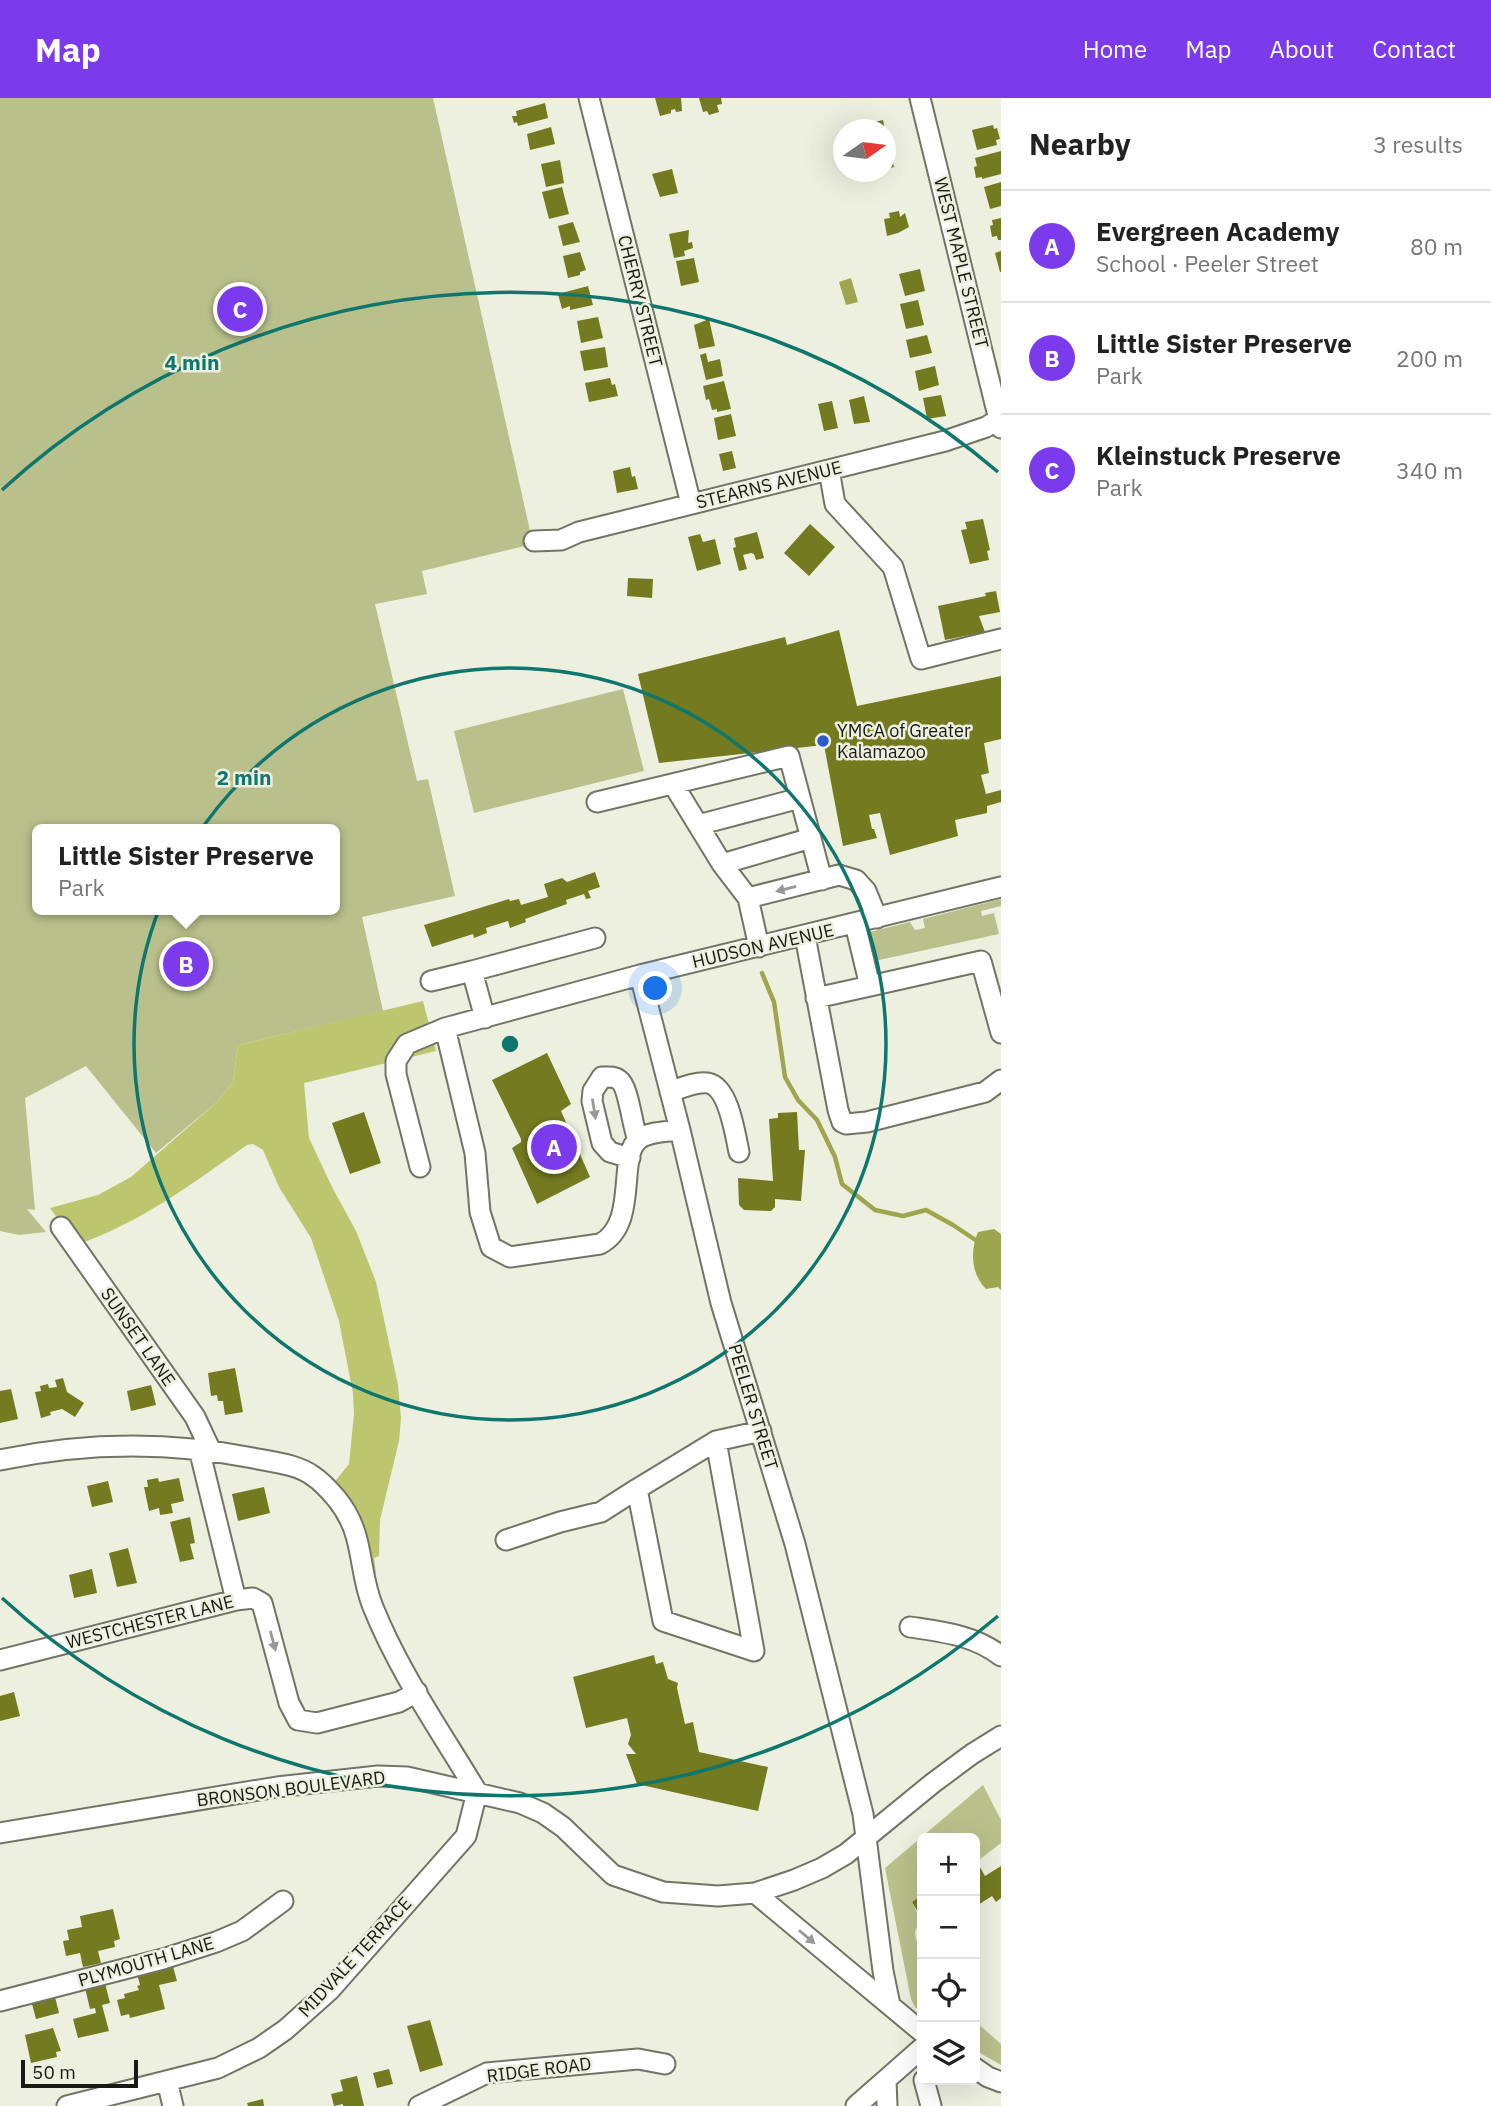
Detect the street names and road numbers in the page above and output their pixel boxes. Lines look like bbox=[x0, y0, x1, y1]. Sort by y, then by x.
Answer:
street label: WEST MAPLE STREET bbox=[929, 175, 994, 351]
street label: CHERRY STREET bbox=[613, 233, 668, 369]
street label: STEARNS AVENUE bbox=[694, 455, 844, 514]
street label: HUDSON AVENUE bbox=[690, 918, 836, 973]
street label: SUNSET LANE bbox=[96, 1283, 181, 1390]
street label: PEELER STREET bbox=[723, 1341, 784, 1473]
street label: WESTCHESTER LANE bbox=[64, 1590, 236, 1653]
street label: BRONSON BOULEVARD bbox=[195, 1766, 387, 1812]
street label: MIDVALE TERRACE bbox=[293, 1892, 416, 2022]
street label: PLYMOUTH LANE bbox=[75, 1931, 216, 1992]
street label: RIDGE ROAD bbox=[485, 2052, 593, 2087]

